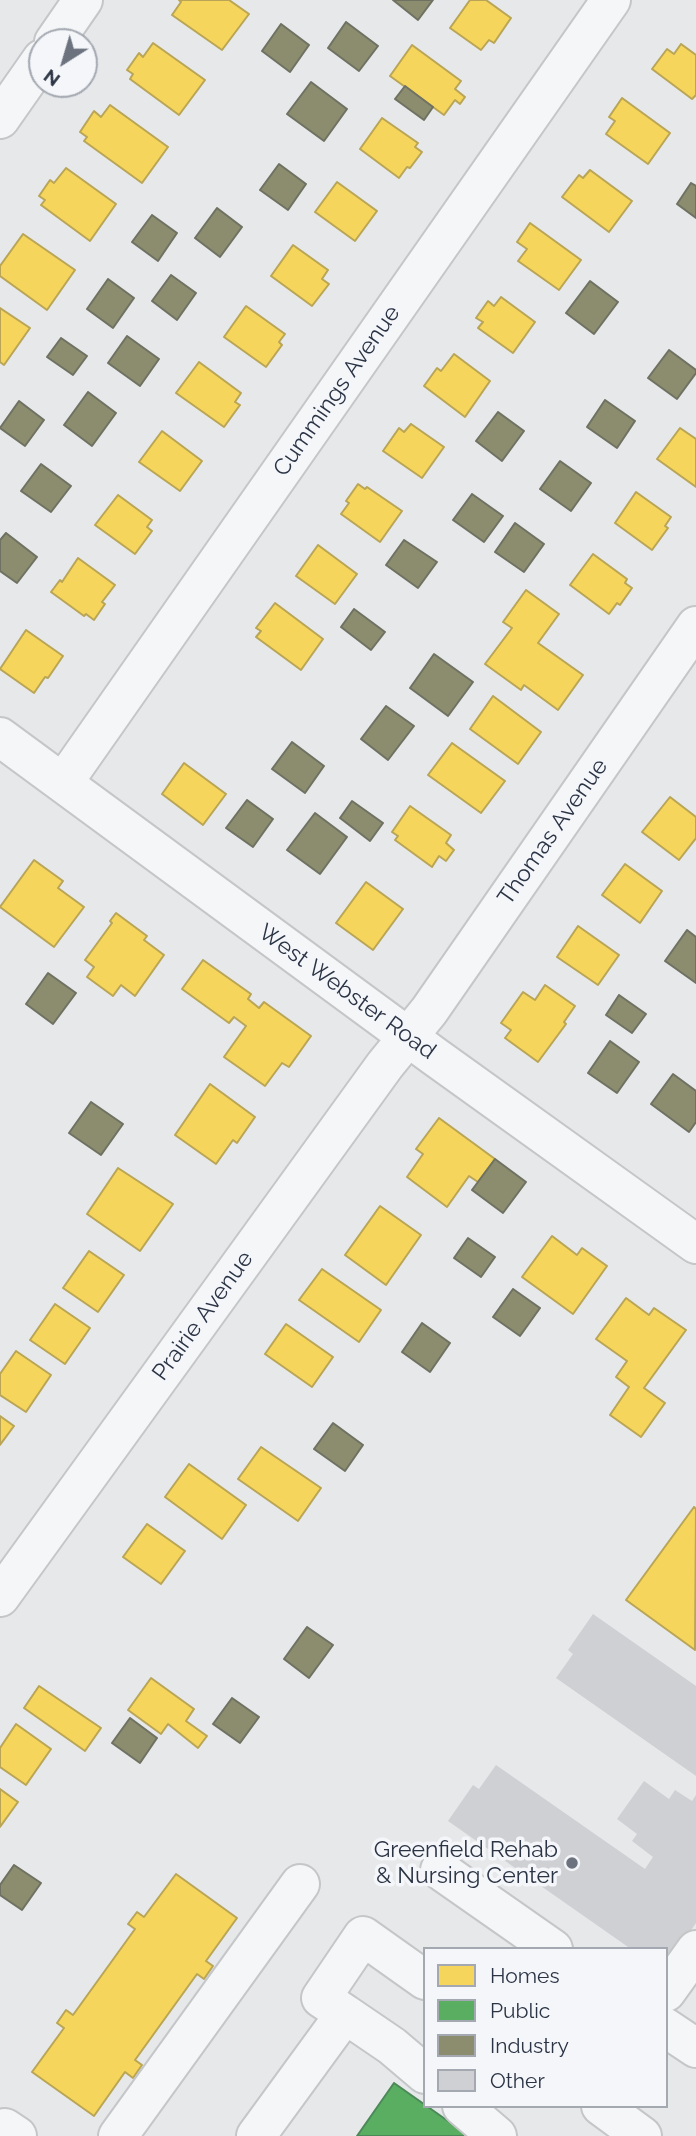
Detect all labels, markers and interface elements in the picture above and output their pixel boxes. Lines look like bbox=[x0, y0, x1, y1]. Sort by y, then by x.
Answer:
north arrow bbox=[28, 28, 98, 98]
text: N bbox=[39, 65, 64, 91]
street label: Cummings Avenue bbox=[268, 300, 406, 482]
street label: Thomas Avenue bbox=[492, 753, 614, 911]
street label: West Webster Road bbox=[253, 918, 441, 1066]
street label: Prairie Avenue bbox=[147, 1246, 259, 1386]
place label: Greenfield Rehab & Nursing Center bbox=[374, 1836, 558, 1890]
marker: Greenfield Rehab & Nursing Center bbox=[564, 1855, 580, 1871]
legend bbox=[423, 1947, 668, 2108]
text: Homes bbox=[490, 1963, 560, 1988]
text: Public bbox=[490, 1998, 550, 2023]
text: Industry bbox=[490, 2033, 569, 2058]
text: Other bbox=[490, 2068, 545, 2093]

